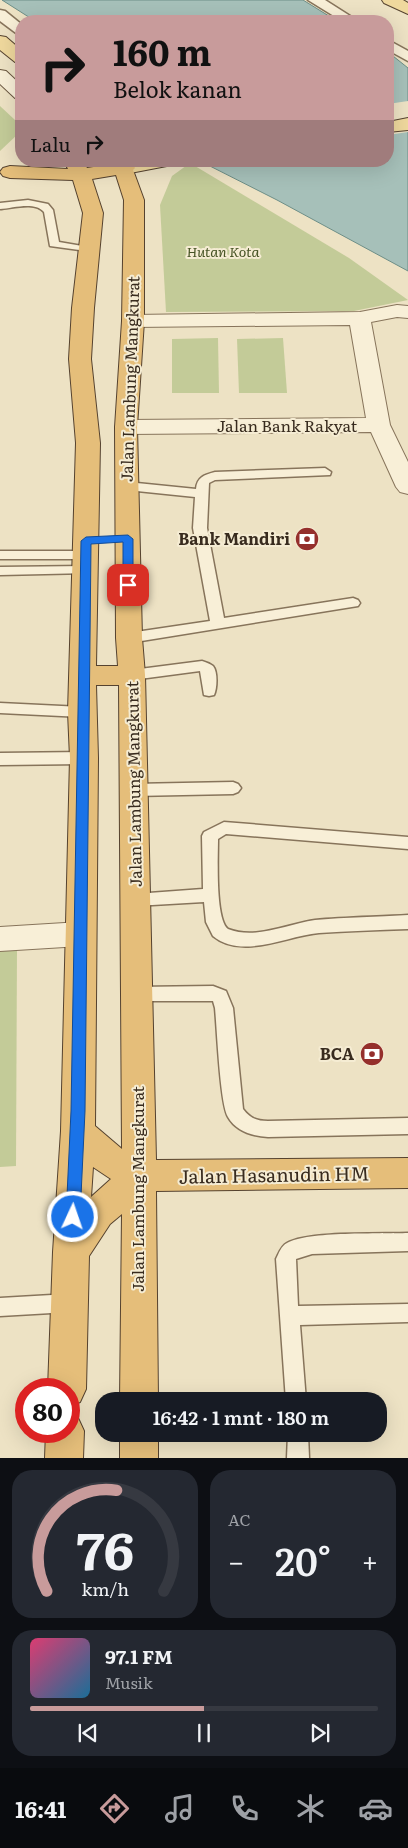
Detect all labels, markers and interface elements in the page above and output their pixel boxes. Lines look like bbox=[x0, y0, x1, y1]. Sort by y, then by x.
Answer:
text: 160 m bbox=[113, 25, 211, 77]
icon: right bbox=[30, 35, 95, 100]
text: Belok kanan bbox=[113, 72, 242, 105]
text: Lalu bbox=[30, 130, 70, 158]
icon: right bbox=[80, 130, 108, 158]
park label: Hutan Kota bbox=[187, 241, 259, 261]
street label: Jalan Lambung Mangkurat bbox=[113, 275, 145, 482]
street label: Jalan Bank Rakyat bbox=[217, 413, 358, 437]
place label: Bank Mandiri bbox=[178, 526, 290, 550]
bank icon: Bank Mandiri bbox=[294, 526, 320, 552]
pin bbox=[107, 564, 149, 606]
icon: arrive bbox=[114, 571, 142, 599]
street label: Jalan Lambung Mangkurat bbox=[119, 680, 147, 887]
place label: BCA bbox=[320, 1041, 354, 1065]
bank icon: BCA bbox=[359, 1041, 385, 1067]
street label: Jalan Lambung Mangkurat bbox=[125, 1085, 149, 1292]
street label: Jalan Hasanudin HM bbox=[178, 1158, 370, 1190]
position arrow bbox=[46, 1190, 98, 1242]
speed limit sign: 80 bbox=[15, 1378, 80, 1443]
text: 16:42 · 1 mnt · 180 m bbox=[153, 1403, 329, 1431]
text: AC bbox=[228, 1507, 251, 1531]
text: 76 bbox=[76, 1509, 134, 1586]
text: 20° bbox=[275, 1531, 331, 1588]
text: − bbox=[228, 1539, 244, 1581]
text: + bbox=[362, 1539, 378, 1581]
text: km/h bbox=[81, 1575, 129, 1602]
text: 97.1 FM bbox=[105, 1642, 173, 1670]
text: Musik bbox=[105, 1670, 153, 1694]
icon: previous bbox=[74, 1719, 102, 1747]
icon: pause bbox=[190, 1719, 218, 1747]
icon: next bbox=[306, 1719, 334, 1747]
icon: directions bbox=[97, 1791, 132, 1826]
icon: music bbox=[162, 1791, 197, 1826]
icon: phone bbox=[227, 1791, 262, 1826]
icon: climate bbox=[293, 1791, 328, 1826]
icon: car bbox=[358, 1791, 393, 1826]
text: 16:41 bbox=[15, 1792, 66, 1825]

